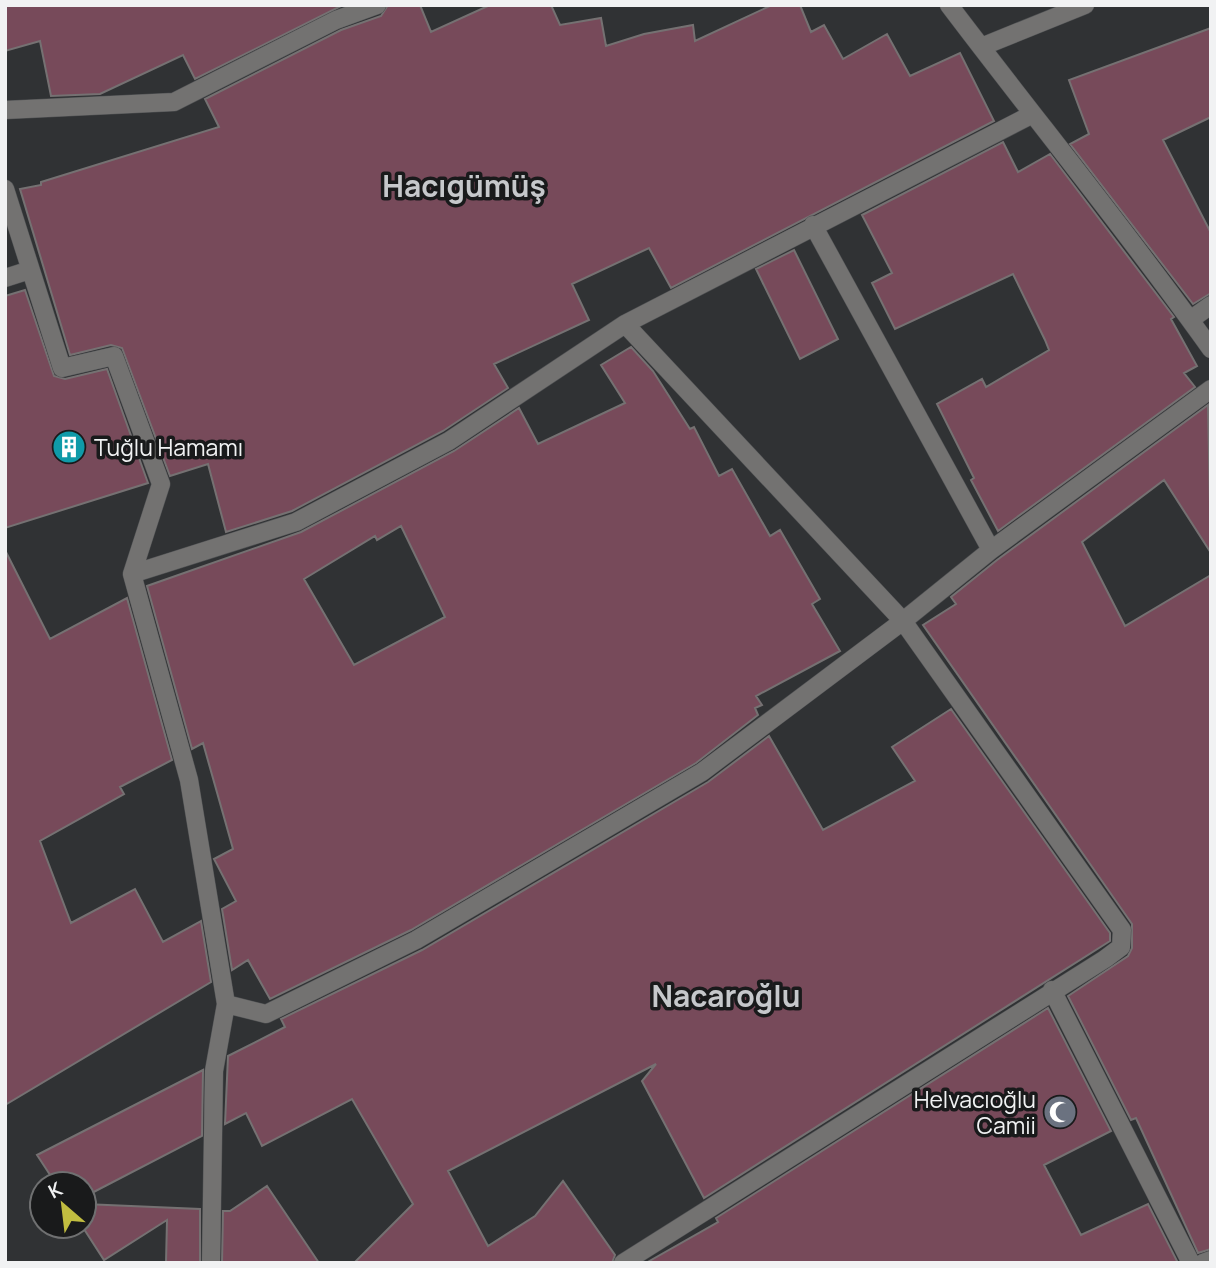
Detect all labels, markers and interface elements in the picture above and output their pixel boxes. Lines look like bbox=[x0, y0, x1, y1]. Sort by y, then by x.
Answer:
district label: Hacıgümüş bbox=[382, 165, 546, 206]
building icon: Tuğlu Hamamı bbox=[50, 428, 88, 466]
place label: Tuğlu Hamamı bbox=[94, 431, 243, 463]
district label: Nacaroğlu bbox=[652, 975, 801, 1016]
place label: Helvacıoğlu Camii bbox=[914, 1083, 1036, 1141]
mosque icon: Helvacıoğlu Camii bbox=[1041, 1093, 1079, 1131]
north arrow bbox=[28, 1170, 98, 1240]
text: K bbox=[43, 1175, 67, 1204]

